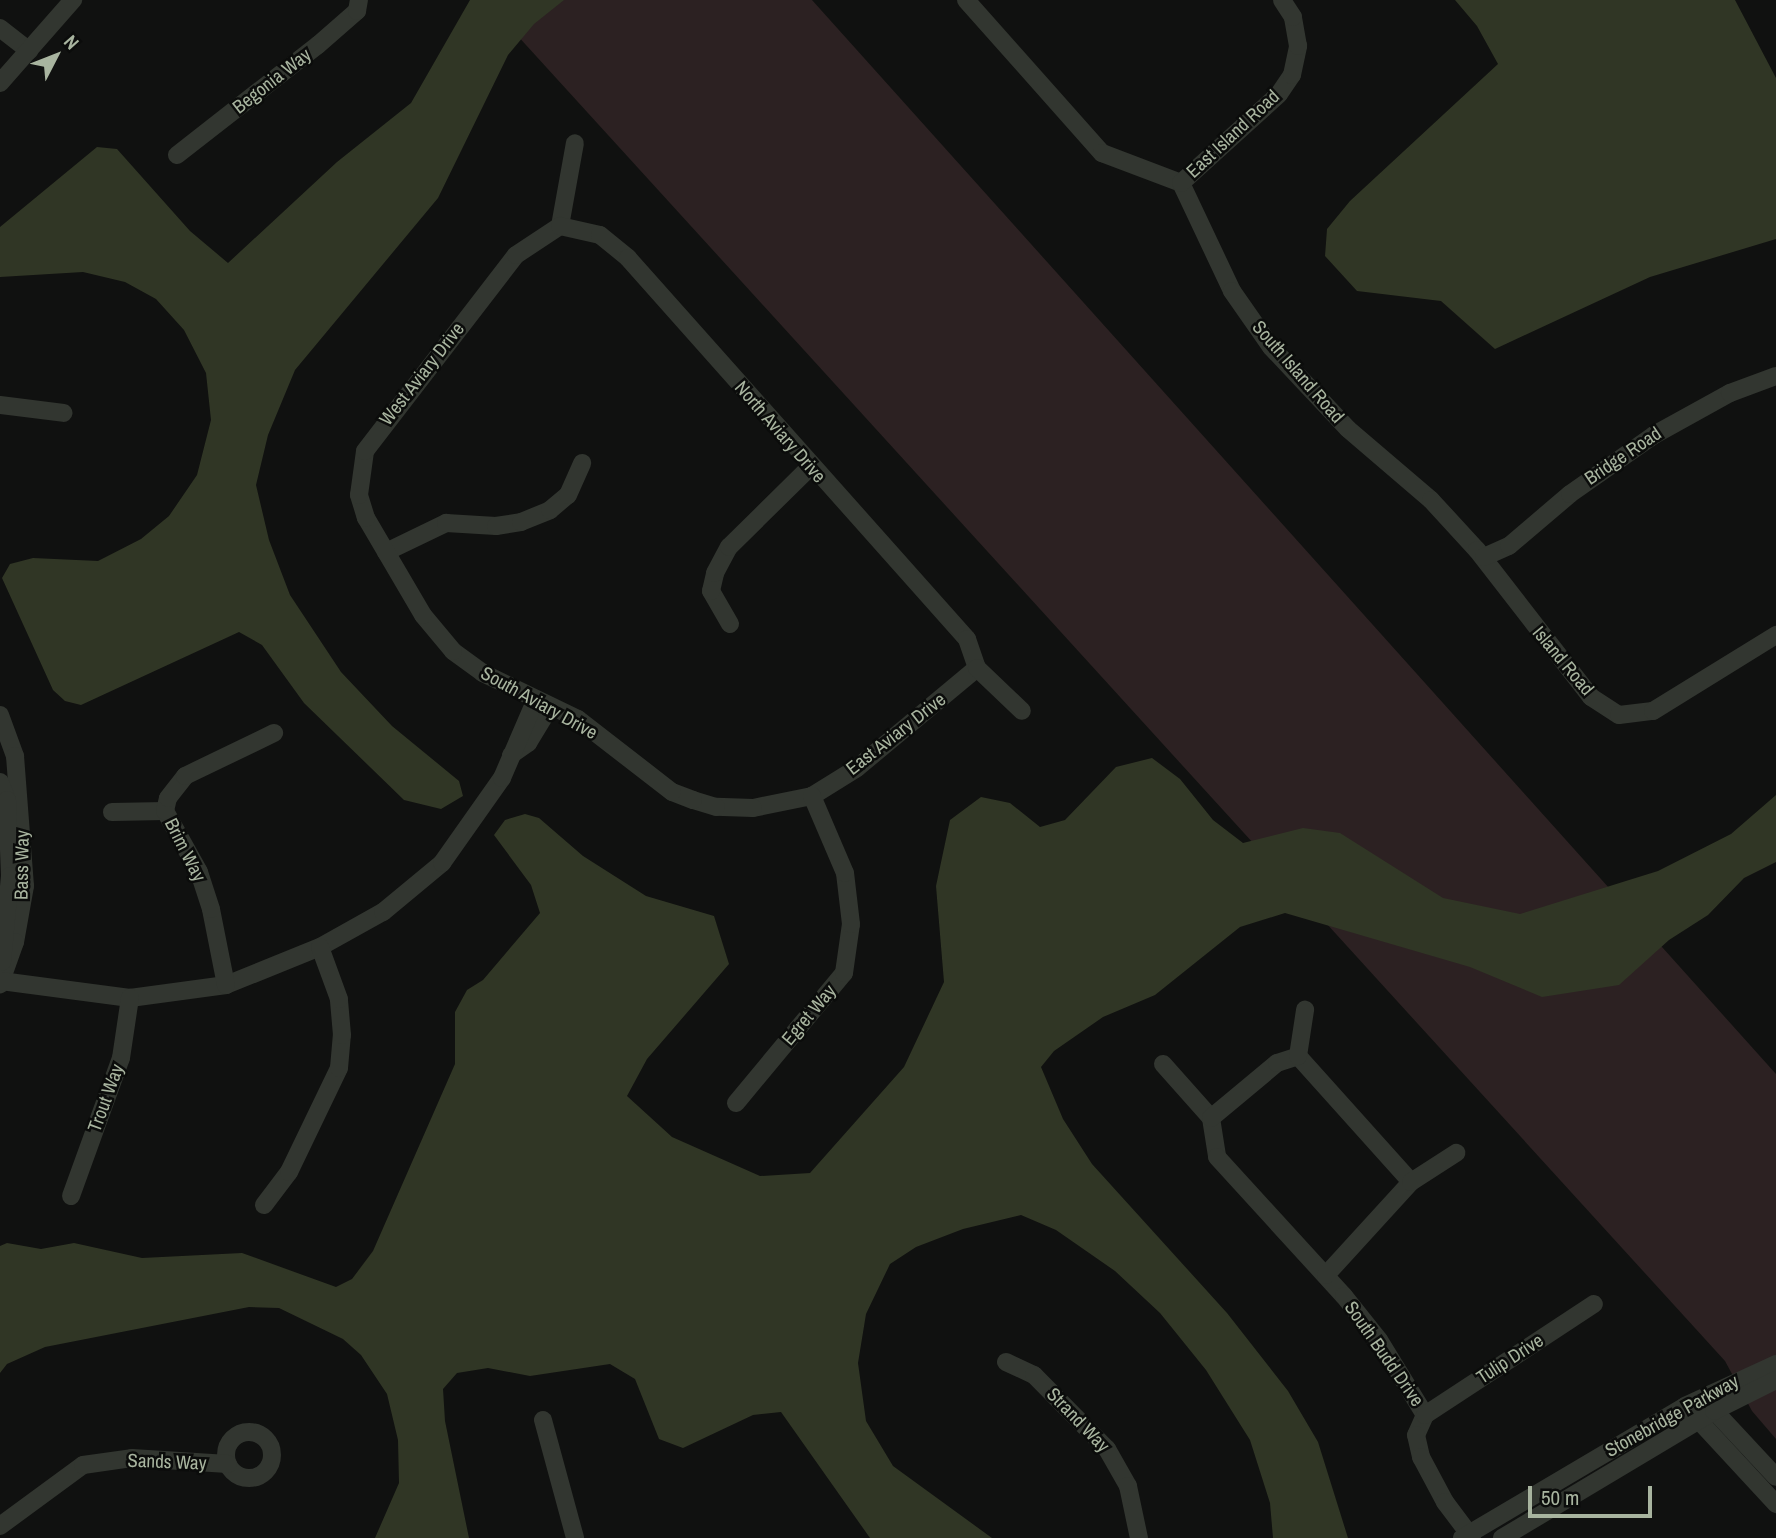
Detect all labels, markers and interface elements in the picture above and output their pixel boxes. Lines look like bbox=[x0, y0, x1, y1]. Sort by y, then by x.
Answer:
north arrow bbox=[21, 21, 91, 91]
text: N bbox=[58, 29, 85, 55]
street label: Begonia Way bbox=[228, 43, 316, 119]
street label: East Island Road bbox=[1182, 85, 1284, 183]
street label: South Island Road bbox=[1247, 316, 1349, 428]
street label: West Aviary Drive bbox=[375, 318, 469, 430]
street label: North Aviary Drive bbox=[729, 376, 831, 488]
street label: Bridge Road bbox=[1580, 422, 1666, 490]
street label: Island Road bbox=[1528, 622, 1598, 700]
street label: South Aviary Drive bbox=[476, 661, 602, 745]
street label: East Aviary Drive bbox=[841, 688, 951, 780]
street label: Brim Way bbox=[159, 815, 211, 885]
street label: Bass Way bbox=[10, 830, 34, 900]
street label: Egret Way bbox=[777, 980, 841, 1050]
street label: Trout Way bbox=[83, 1061, 129, 1135]
street label: South Budd Drive bbox=[1339, 1297, 1429, 1411]
street label: Tulip Drive bbox=[1472, 1329, 1548, 1389]
street label: Stonebridge Parkway bbox=[1601, 1370, 1743, 1462]
street label: Strand Way bbox=[1042, 1383, 1114, 1457]
street label: Sands Way bbox=[127, 1449, 207, 1475]
scale bar bbox=[1531, 1472, 1655, 1516]
text: 50 m bbox=[1541, 1483, 1579, 1512]

